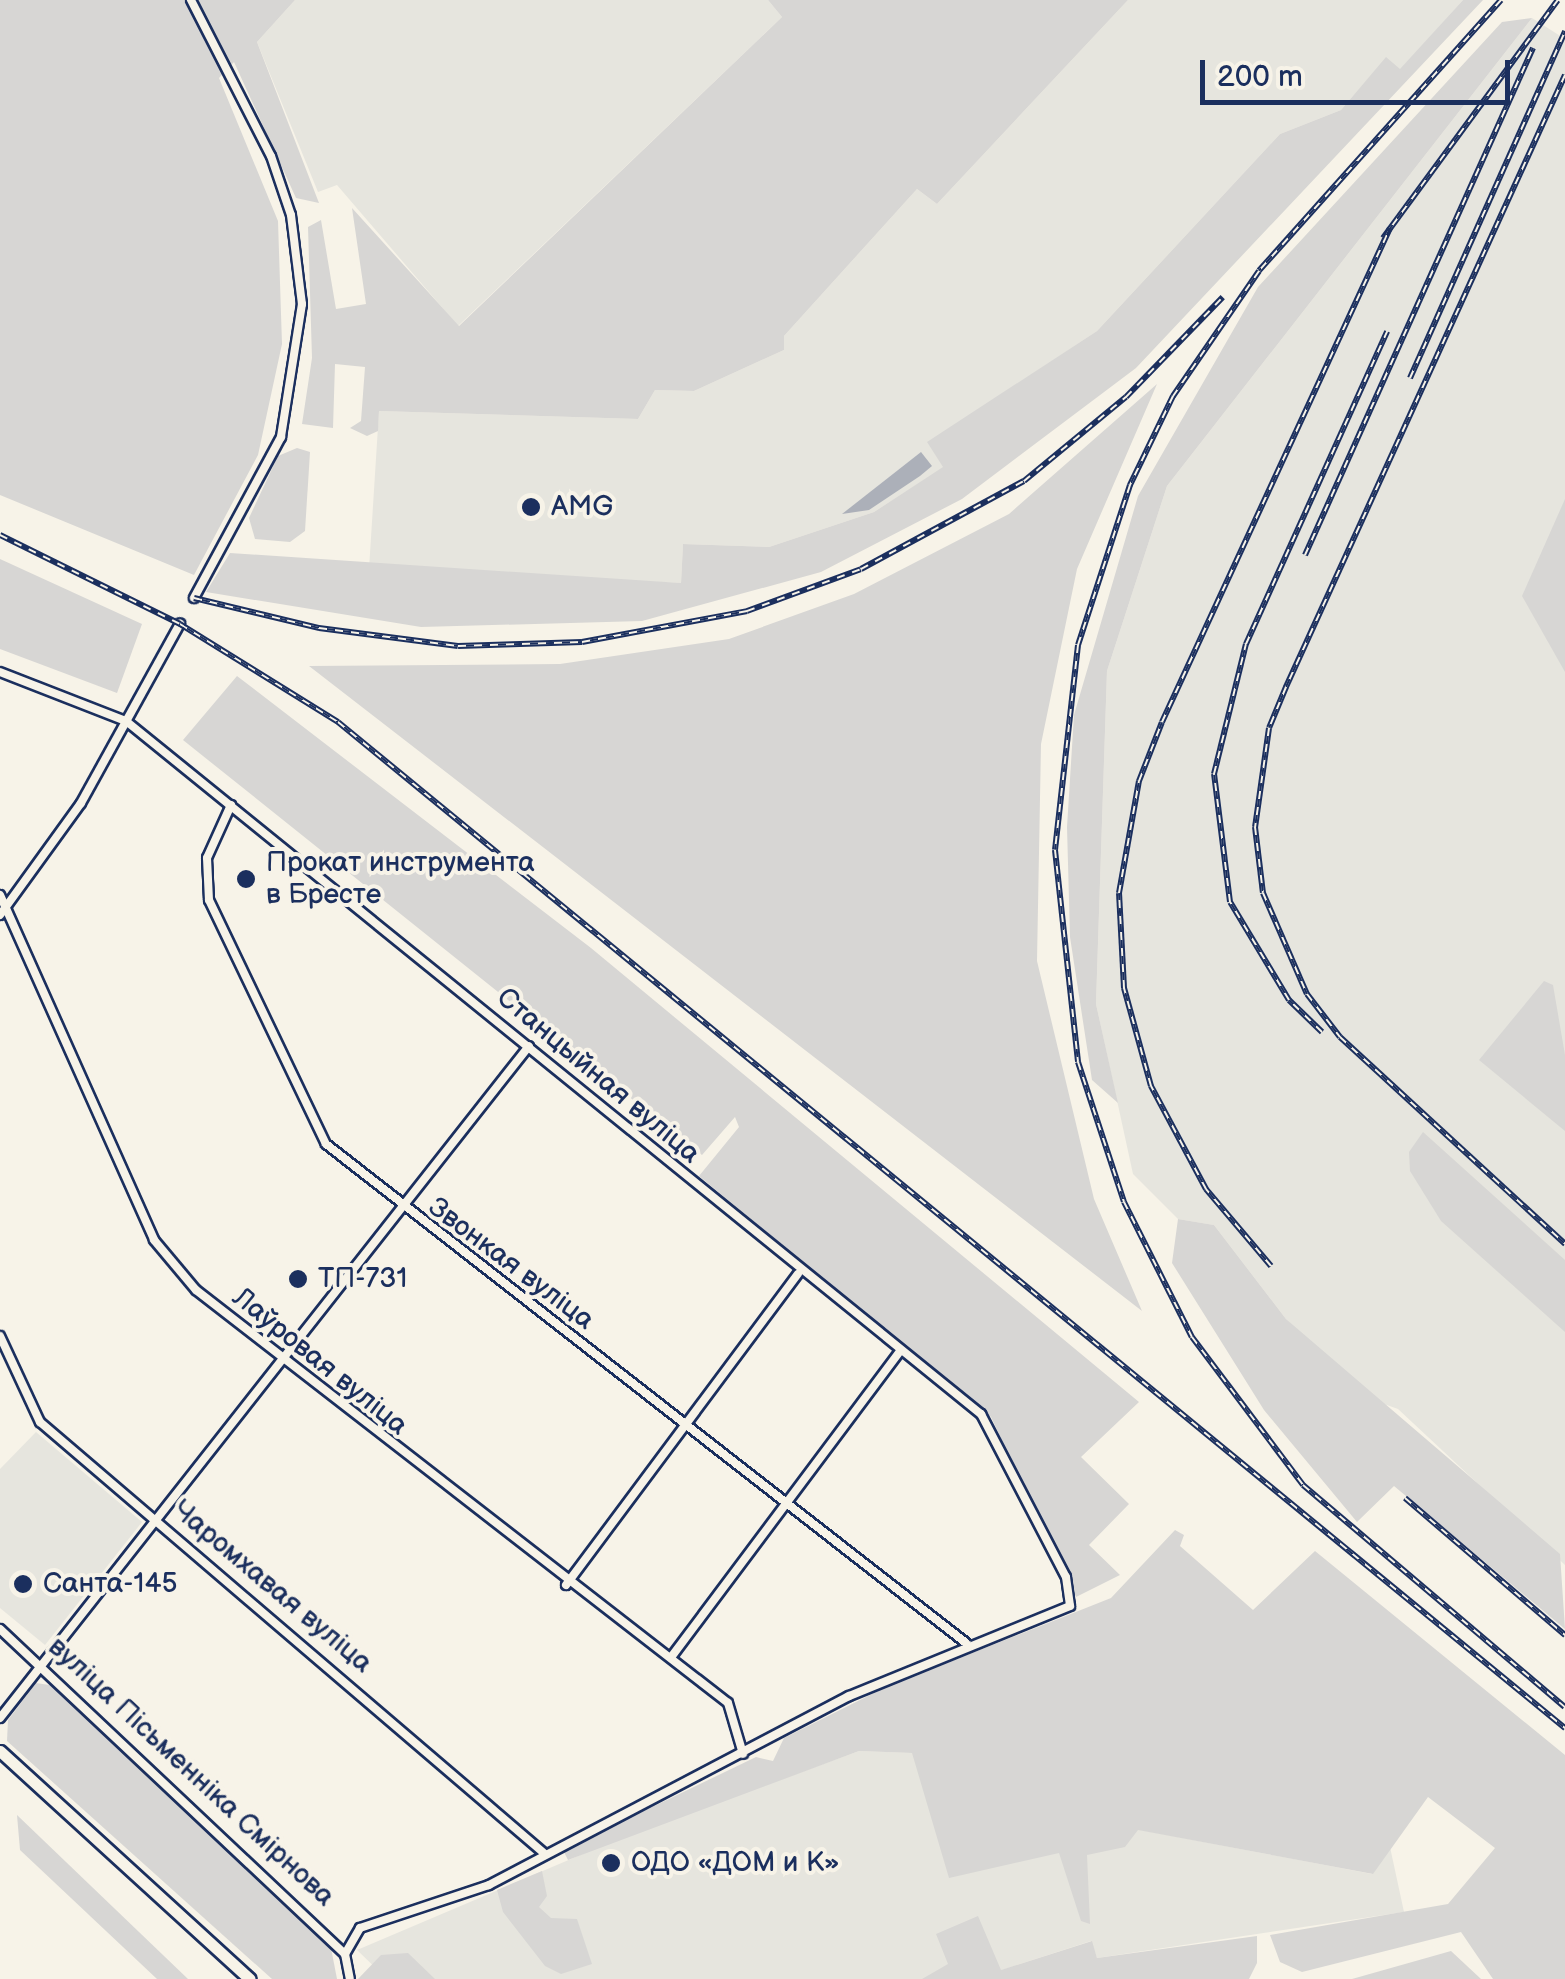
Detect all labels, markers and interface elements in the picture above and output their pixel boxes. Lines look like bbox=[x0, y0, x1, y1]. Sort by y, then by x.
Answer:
scale bar bbox=[1205, 40, 1515, 102]
text: 200 m bbox=[1217, 59, 1303, 95]
place label: AMG bbox=[551, 490, 613, 524]
marker: AMG bbox=[520, 496, 542, 518]
place label: Прокат инструмента в Бресте bbox=[266, 846, 535, 912]
marker: Прокат инструмента в Бресте bbox=[235, 868, 257, 890]
street label: Станцыйная вуліца bbox=[489, 981, 707, 1171]
street label: Звонкая вуліца bbox=[421, 1191, 601, 1337]
place label: ТП-731 bbox=[318, 1262, 407, 1296]
marker: ТП-731 bbox=[287, 1268, 309, 1290]
street label: Лаўровая вуліца bbox=[226, 1281, 414, 1443]
street label: Чаромхавая вуліца bbox=[165, 1494, 379, 1680]
place label: Санта-145 bbox=[43, 1567, 178, 1601]
marker: Санта-145 bbox=[12, 1573, 34, 1595]
street label: вуліца Пісьменніка Смірнова bbox=[41, 1630, 341, 1914]
place label: ОДО «ДОМ и К» bbox=[631, 1846, 840, 1880]
marker: ОДО «ДОМ и К» bbox=[600, 1852, 622, 1874]

